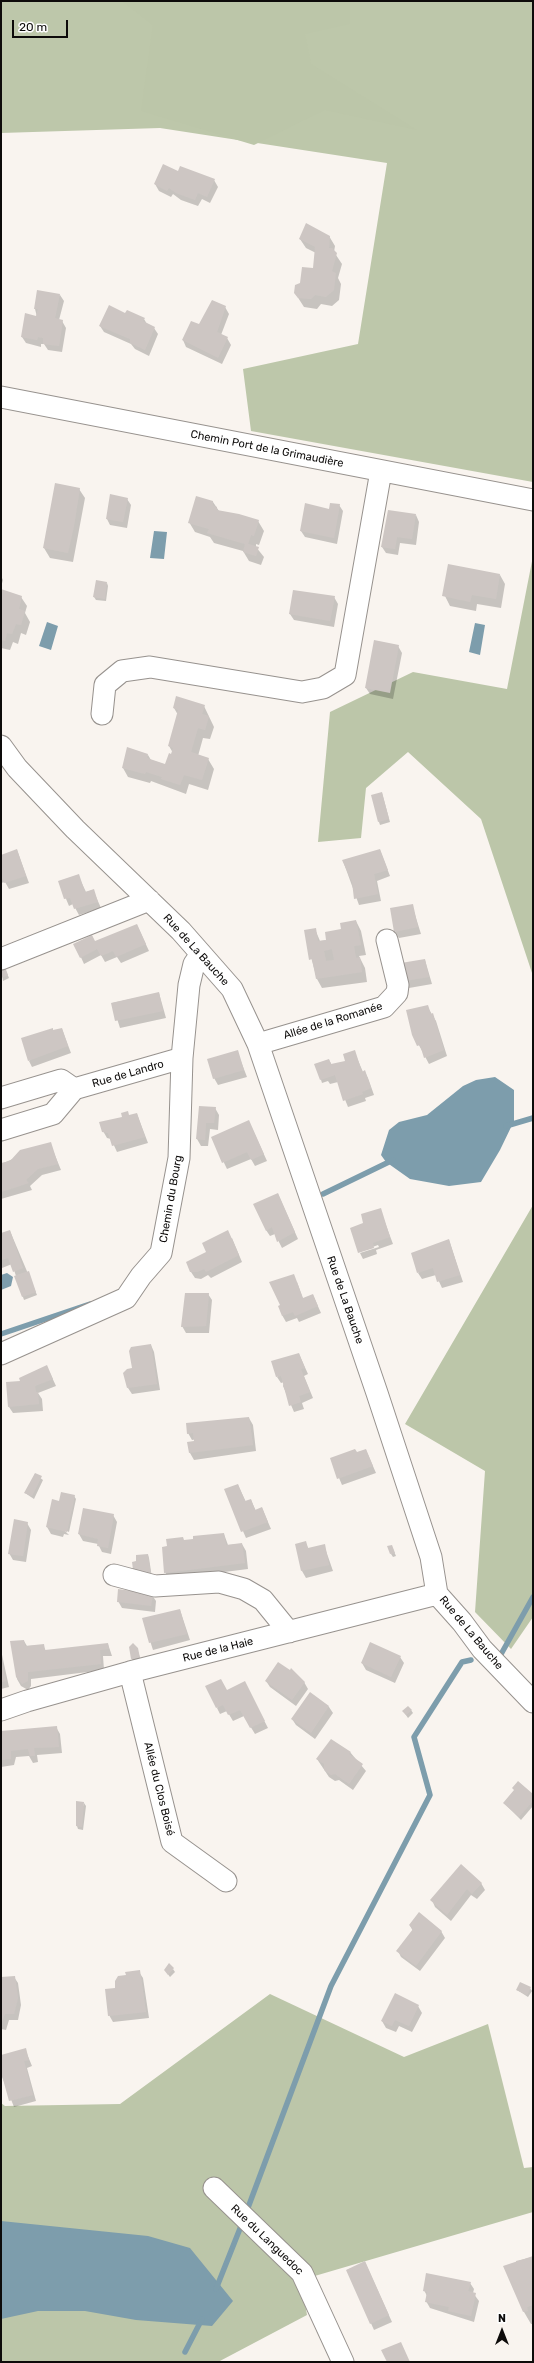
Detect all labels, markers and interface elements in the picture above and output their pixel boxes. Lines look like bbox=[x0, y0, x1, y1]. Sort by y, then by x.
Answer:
scale bar bbox=[14, 12, 70, 38]
text: 20 m bbox=[19, 20, 47, 34]
street label: Chemin Port de la Grimaudière bbox=[189, 428, 345, 470]
street label: Rue de La Bauche bbox=[160, 911, 232, 989]
street label: Allée de la Romanée bbox=[282, 1000, 384, 1042]
street label: Rue de Landro bbox=[91, 1057, 165, 1091]
street label: Chemin du Bourg bbox=[157, 1154, 185, 1244]
street label: Rue de La Bauche bbox=[324, 1254, 366, 1346]
street label: Rue de La Bauche bbox=[436, 1594, 506, 1672]
street label: Rue de la Haie bbox=[181, 1635, 255, 1665]
street label: Allée du Clos Boisé bbox=[141, 1741, 177, 1837]
street label: Rue du Languedoc bbox=[228, 2202, 306, 2278]
north arrow bbox=[482, 2311, 522, 2351]
text: N bbox=[498, 2312, 506, 2325]

